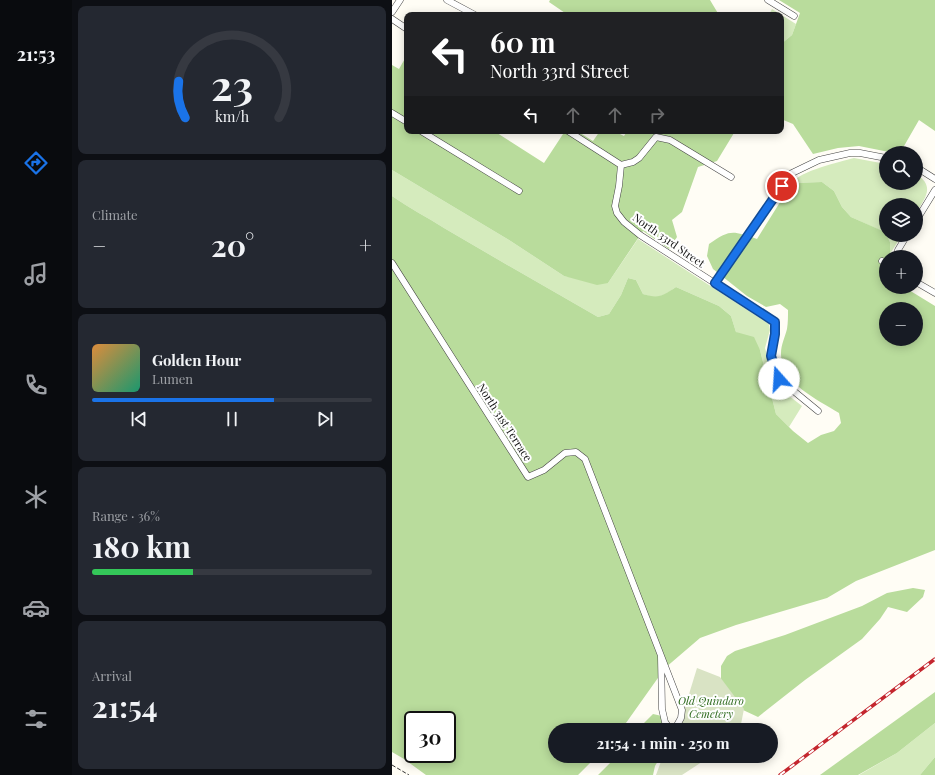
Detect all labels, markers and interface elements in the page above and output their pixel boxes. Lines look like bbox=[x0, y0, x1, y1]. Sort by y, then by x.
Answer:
text: 60 m bbox=[490, 23, 556, 60]
icon: left bbox=[424, 28, 476, 80]
text: 21:53 bbox=[17, 42, 55, 66]
text: 23 bbox=[211, 56, 253, 111]
text: North 33rd Street bbox=[490, 59, 629, 83]
icon: left bbox=[520, 104, 542, 126]
icon: ahead bbox=[562, 104, 584, 126]
icon: ahead bbox=[604, 104, 626, 126]
icon: right bbox=[646, 104, 668, 126]
text: km/h bbox=[215, 106, 250, 125]
map controls bbox=[879, 146, 923, 346]
button: search bbox=[879, 146, 923, 190]
icon: directions bbox=[22, 149, 50, 177]
pin bbox=[765, 169, 799, 203]
icon: arrive bbox=[771, 175, 793, 197]
button: layers bbox=[879, 198, 923, 242]
text: Climate bbox=[92, 206, 138, 223]
street label: North 33rd Street bbox=[630, 210, 708, 271]
text: 20° bbox=[211, 225, 254, 265]
text: − bbox=[92, 230, 106, 260]
text: + bbox=[359, 230, 372, 260]
button: + bbox=[879, 250, 923, 294]
icon: music bbox=[22, 260, 50, 288]
button: − bbox=[879, 302, 923, 346]
text: Golden Hour bbox=[152, 350, 241, 370]
position arrow bbox=[758, 358, 800, 400]
text: Lumen bbox=[152, 370, 193, 387]
icon: phone bbox=[22, 371, 50, 399]
street label: North 31st Terrace bbox=[474, 380, 536, 464]
icon: previous bbox=[128, 408, 150, 430]
icon: pause bbox=[221, 408, 243, 430]
icon: next bbox=[314, 408, 336, 430]
icon: climate bbox=[22, 483, 50, 511]
text: Range · 36% bbox=[92, 507, 160, 524]
text: 180 km bbox=[92, 526, 191, 566]
icon: car bbox=[22, 594, 50, 622]
text: Arrival bbox=[92, 667, 132, 684]
text: 21:54 bbox=[92, 686, 158, 726]
park label: Old Quindaro Cemetery bbox=[678, 693, 744, 721]
icon: filters bbox=[22, 705, 50, 733]
speed limit sign: 30 bbox=[404, 711, 456, 763]
text: 21:54 · 1 min · 250 m bbox=[596, 733, 730, 753]

